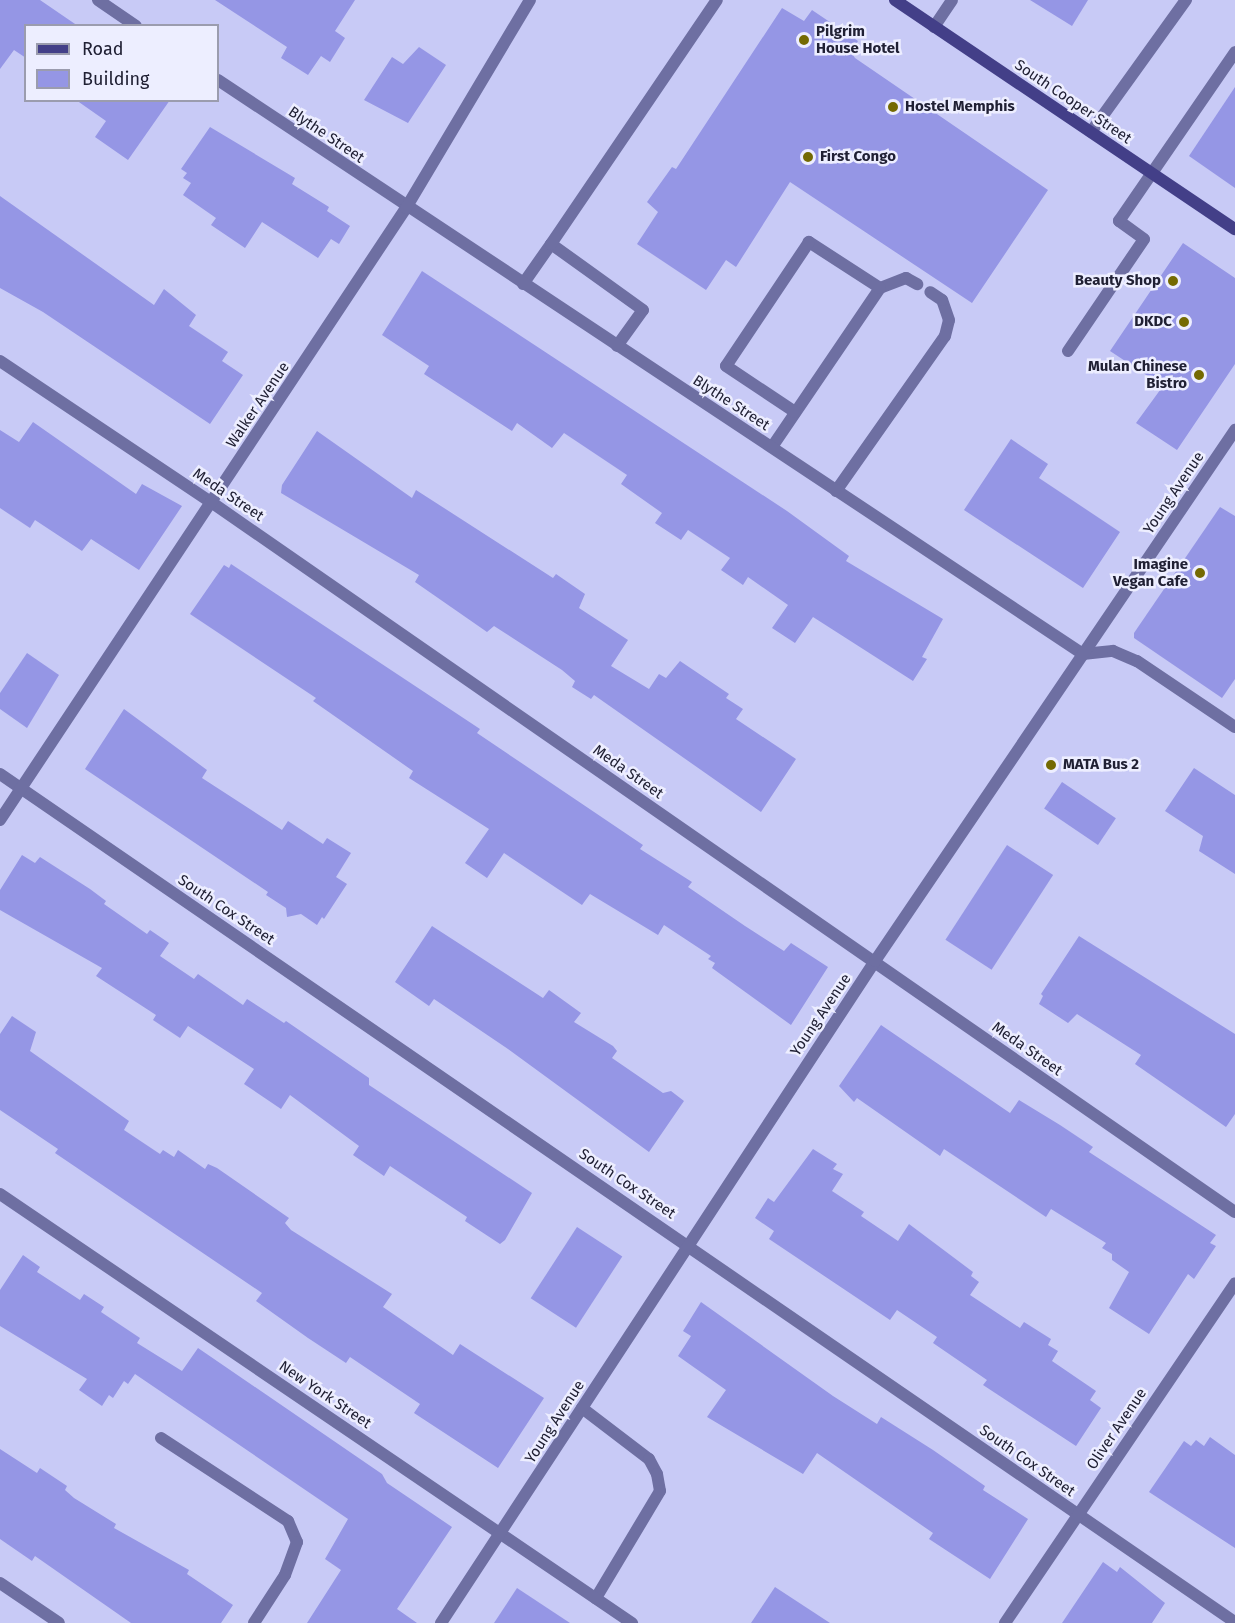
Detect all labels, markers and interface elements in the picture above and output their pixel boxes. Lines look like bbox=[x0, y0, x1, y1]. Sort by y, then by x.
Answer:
place label: Pilgrim House Hotel bbox=[816, 22, 899, 57]
legend bbox=[24, 24, 219, 102]
marker: Pilgrim House Hotel bbox=[797, 33, 811, 47]
text: Road bbox=[82, 38, 124, 60]
street label: South Cooper Street bbox=[1011, 56, 1135, 148]
text: Building bbox=[82, 68, 149, 90]
place label: Hostel Memphis bbox=[905, 98, 1015, 116]
marker: Hostel Memphis bbox=[886, 100, 900, 114]
street label: Blythe Street bbox=[285, 103, 367, 167]
place label: First Congo bbox=[820, 148, 896, 166]
marker: First Congo bbox=[801, 150, 815, 164]
place label: Beauty Shop bbox=[1075, 272, 1161, 290]
marker: Beauty Shop bbox=[1166, 274, 1180, 288]
place label: DKDC bbox=[1134, 313, 1172, 331]
marker: DKDC bbox=[1177, 315, 1191, 329]
place label: Mulan Chinese Bistro bbox=[1088, 357, 1187, 392]
street label: Walker Avenue bbox=[223, 359, 293, 451]
marker: Mulan Chinese Bistro bbox=[1192, 368, 1206, 382]
street label: Blythe Street bbox=[689, 372, 773, 434]
street label: Young Avenue bbox=[1140, 449, 1208, 537]
street label: Meda Street bbox=[189, 465, 267, 525]
place label: Imagine Vegan Cafe bbox=[1113, 555, 1188, 590]
marker: Imagine Vegan Cafe bbox=[1193, 566, 1207, 580]
street label: Meda Street bbox=[589, 741, 667, 803]
place label: MATA Bus 2 bbox=[1063, 756, 1139, 774]
marker: MATA Bus 2 bbox=[1044, 758, 1058, 772]
street label: South Cox Street bbox=[174, 871, 278, 949]
street label: Young Avenue bbox=[787, 971, 855, 1059]
street label: Meda Street bbox=[988, 1018, 1066, 1080]
street label: South Cox Street bbox=[575, 1145, 679, 1223]
street label: New York Street bbox=[275, 1358, 375, 1432]
street label: Young Avenue bbox=[522, 1377, 588, 1467]
street label: Oliver Avenue bbox=[1083, 1385, 1151, 1473]
street label: South Cox Street bbox=[976, 1421, 1078, 1501]

